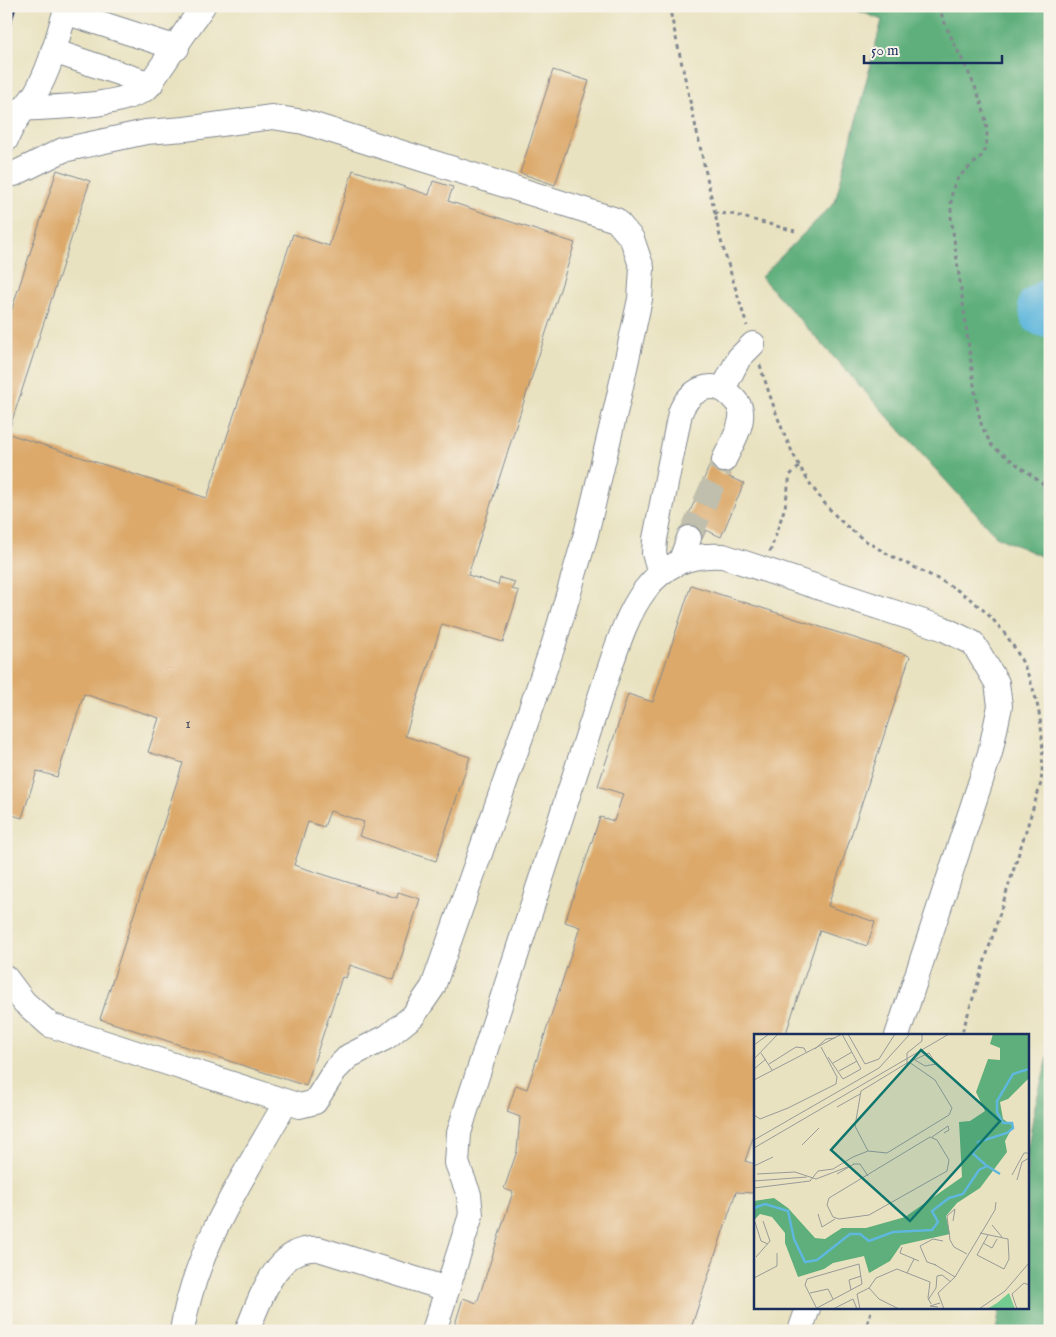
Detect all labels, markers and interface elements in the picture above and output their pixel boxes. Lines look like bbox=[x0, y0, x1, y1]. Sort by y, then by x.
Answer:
scale bar bbox=[864, 32, 1001, 64]
text: 50 m bbox=[871, 41, 899, 60]
house number: 1 bbox=[185, 714, 191, 733]
inset map bbox=[754, 1034, 1028, 1310]

